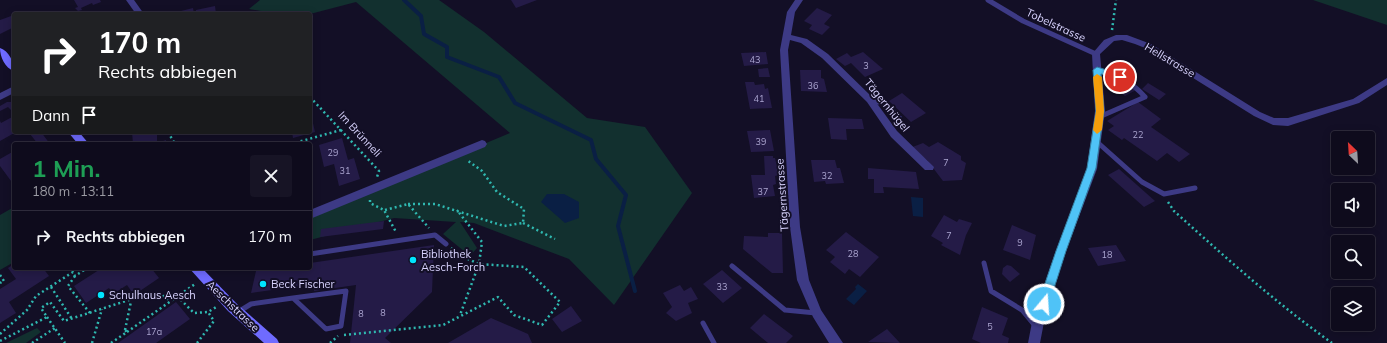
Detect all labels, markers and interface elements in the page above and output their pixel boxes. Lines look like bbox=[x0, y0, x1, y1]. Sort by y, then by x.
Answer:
street label: Tobelstrasse bbox=[1024, 5, 1088, 45]
text: 170 m bbox=[98, 25, 181, 60]
icon: right bbox=[32, 28, 84, 80]
street label: Hellstrasse bbox=[1142, 39, 1198, 81]
house number: 43 bbox=[750, 54, 760, 65]
text: Rechts abbiegen bbox=[98, 60, 237, 83]
house number: 3 bbox=[863, 60, 869, 71]
pin bbox=[1103, 60, 1137, 94]
icon: arrive bbox=[1109, 66, 1131, 88]
street label: Tägernhügel bbox=[861, 76, 913, 134]
house number: 36 bbox=[808, 80, 818, 91]
house number: 41 bbox=[754, 93, 764, 104]
icon: arrive bbox=[78, 104, 100, 126]
text: Dann bbox=[32, 106, 70, 125]
street label: Im Brünneli bbox=[335, 108, 385, 160]
house number: 22 bbox=[1133, 129, 1143, 140]
north arrow bbox=[1331, 131, 1375, 175]
map controls bbox=[1331, 131, 1375, 331]
house number: 39 bbox=[756, 136, 766, 147]
house number: 29 bbox=[328, 147, 338, 158]
text: 1 Min. bbox=[32, 153, 101, 183]
button: close bbox=[250, 155, 292, 197]
house number: 7 bbox=[943, 157, 949, 168]
street label: Tägernstrasse bbox=[772, 158, 792, 232]
house number: 31 bbox=[340, 165, 350, 176]
house number: 32 bbox=[822, 170, 832, 181]
text: 180 m · 13:11 bbox=[32, 183, 114, 199]
button: sound bbox=[1331, 183, 1375, 227]
house number: 37 bbox=[758, 186, 768, 197]
icon: right bbox=[32, 226, 54, 248]
text: Rechts abbiegen bbox=[66, 227, 185, 246]
text: 170 m bbox=[248, 227, 292, 246]
house number: 7 bbox=[946, 230, 952, 241]
button: search bbox=[1331, 235, 1375, 279]
house number: 9 bbox=[1017, 237, 1023, 248]
place label: Bibliothek Aesch-Forch bbox=[421, 247, 485, 274]
house number: 28 bbox=[848, 248, 858, 259]
house number: 18 bbox=[1102, 249, 1112, 260]
marker: Bibliothek Aesch-Forch bbox=[408, 255, 418, 265]
street label: Aeschstrasse bbox=[204, 277, 262, 335]
place label: Beck Fischer bbox=[271, 277, 335, 291]
marker: Beck Fischer bbox=[258, 279, 268, 289]
house number: 33 bbox=[717, 281, 727, 292]
position arrow bbox=[1023, 283, 1065, 325]
button: layers bbox=[1331, 287, 1375, 331]
place label: Schulhaus Aesch bbox=[109, 288, 196, 302]
marker: Schulhaus Aesch bbox=[96, 290, 106, 300]
house number: 8 bbox=[380, 307, 386, 318]
house number: 8 bbox=[358, 308, 364, 319]
house number: 5 bbox=[987, 321, 993, 332]
house number: 17a bbox=[146, 326, 162, 337]

